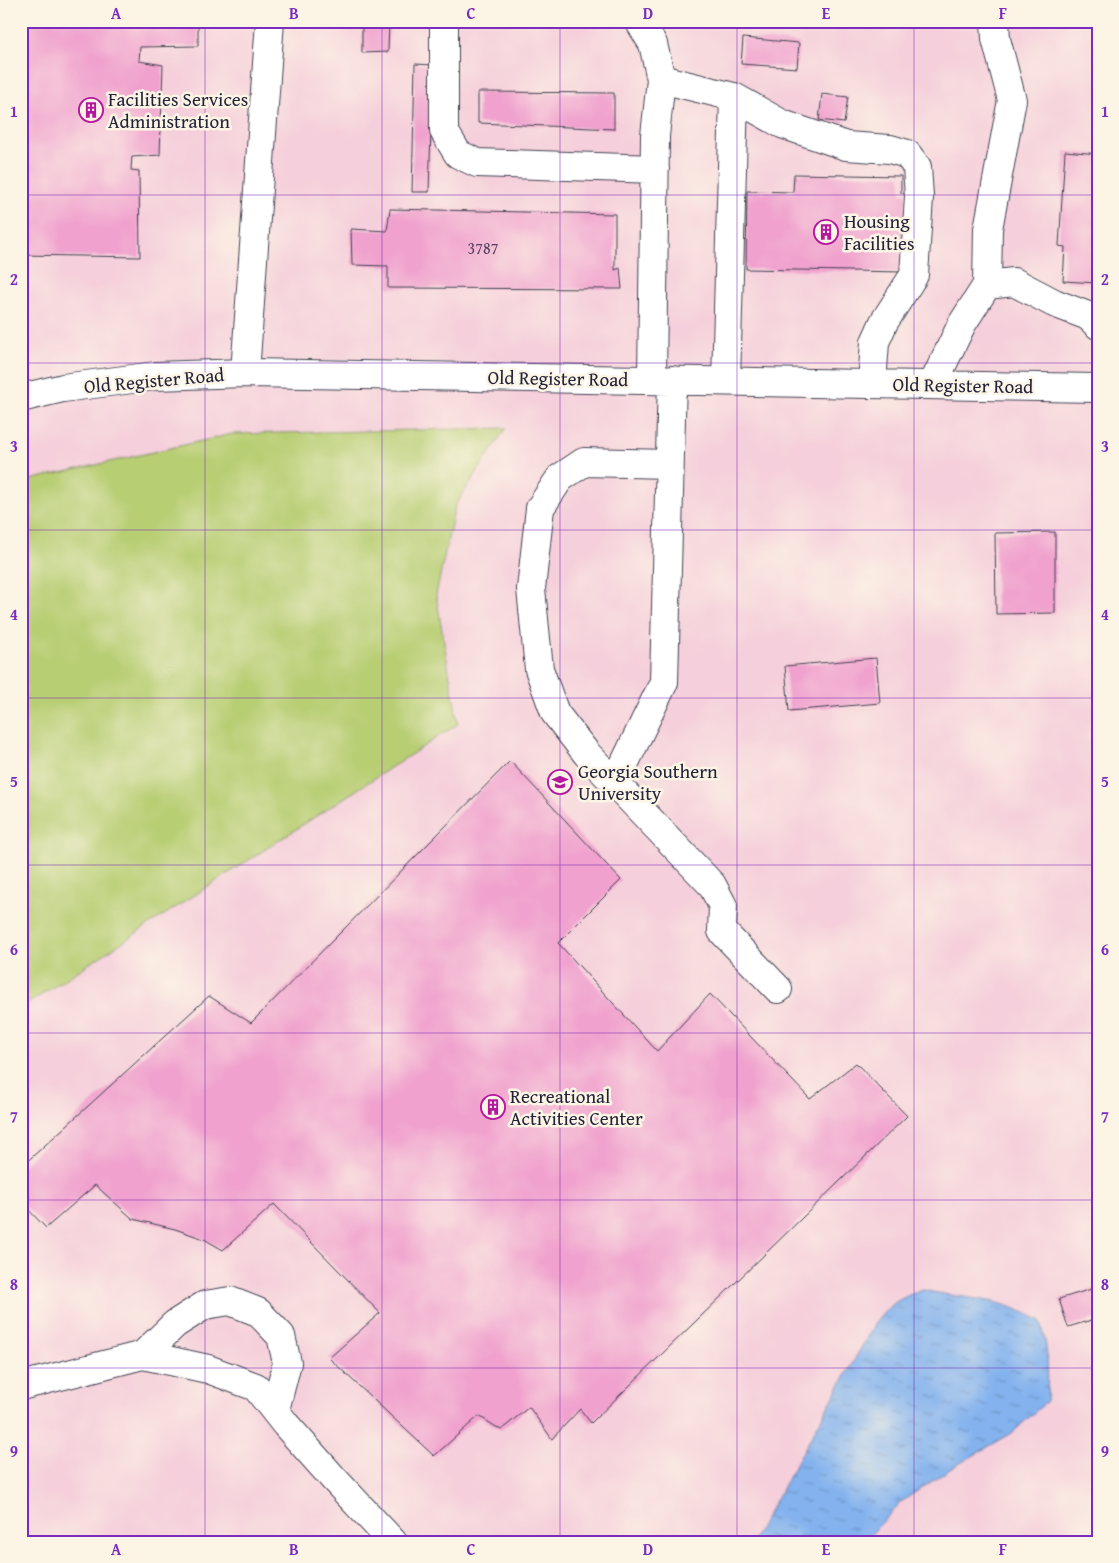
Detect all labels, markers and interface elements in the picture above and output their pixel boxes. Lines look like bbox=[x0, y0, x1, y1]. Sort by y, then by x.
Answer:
text: A bbox=[111, 1, 122, 25]
text: B bbox=[289, 1, 299, 25]
text: C bbox=[466, 1, 476, 25]
text: D bbox=[643, 1, 653, 25]
text: E bbox=[822, 1, 831, 25]
text: F bbox=[999, 1, 1007, 25]
place label: Facilities Services Administration bbox=[108, 85, 248, 135]
building icon: Facilities Services Administration bbox=[78, 97, 104, 123]
text: 1 bbox=[10, 99, 18, 123]
text: 1 bbox=[1101, 99, 1109, 123]
place label: Housing Facilities bbox=[844, 207, 914, 257]
building icon: Housing Facilities bbox=[813, 219, 839, 245]
house number: 3787 bbox=[468, 236, 499, 260]
text: 2 bbox=[10, 267, 18, 291]
text: 2 bbox=[1101, 267, 1109, 291]
street label: Old Register Road bbox=[83, 360, 226, 400]
street label: Old Register Road bbox=[487, 363, 629, 393]
street label: Old Register Road bbox=[892, 370, 1034, 400]
text: 3 bbox=[10, 434, 18, 458]
text: 3 bbox=[1101, 434, 1109, 458]
text: 4 bbox=[10, 602, 18, 626]
text: 4 bbox=[1101, 602, 1109, 626]
place label: Georgia Southern University bbox=[578, 757, 718, 807]
text: 5 bbox=[10, 769, 18, 793]
school or university icon: Georgia Southern University bbox=[547, 769, 573, 795]
text: 5 bbox=[1101, 769, 1109, 793]
text: 6 bbox=[10, 937, 18, 961]
text: 6 bbox=[1101, 937, 1109, 961]
place label: Recreational Activities Center bbox=[510, 1082, 643, 1132]
building icon: Recreational Activities Center bbox=[480, 1094, 506, 1120]
text: 7 bbox=[10, 1104, 18, 1128]
text: 7 bbox=[1101, 1104, 1109, 1128]
text: 8 bbox=[10, 1272, 18, 1296]
text: 8 bbox=[1101, 1272, 1109, 1296]
text: 9 bbox=[10, 1439, 18, 1463]
text: 9 bbox=[1101, 1439, 1109, 1463]
text: A bbox=[111, 1537, 122, 1561]
text: B bbox=[289, 1537, 299, 1561]
text: C bbox=[466, 1537, 476, 1561]
text: D bbox=[643, 1537, 653, 1561]
text: E bbox=[822, 1537, 831, 1561]
text: F bbox=[999, 1537, 1007, 1561]

